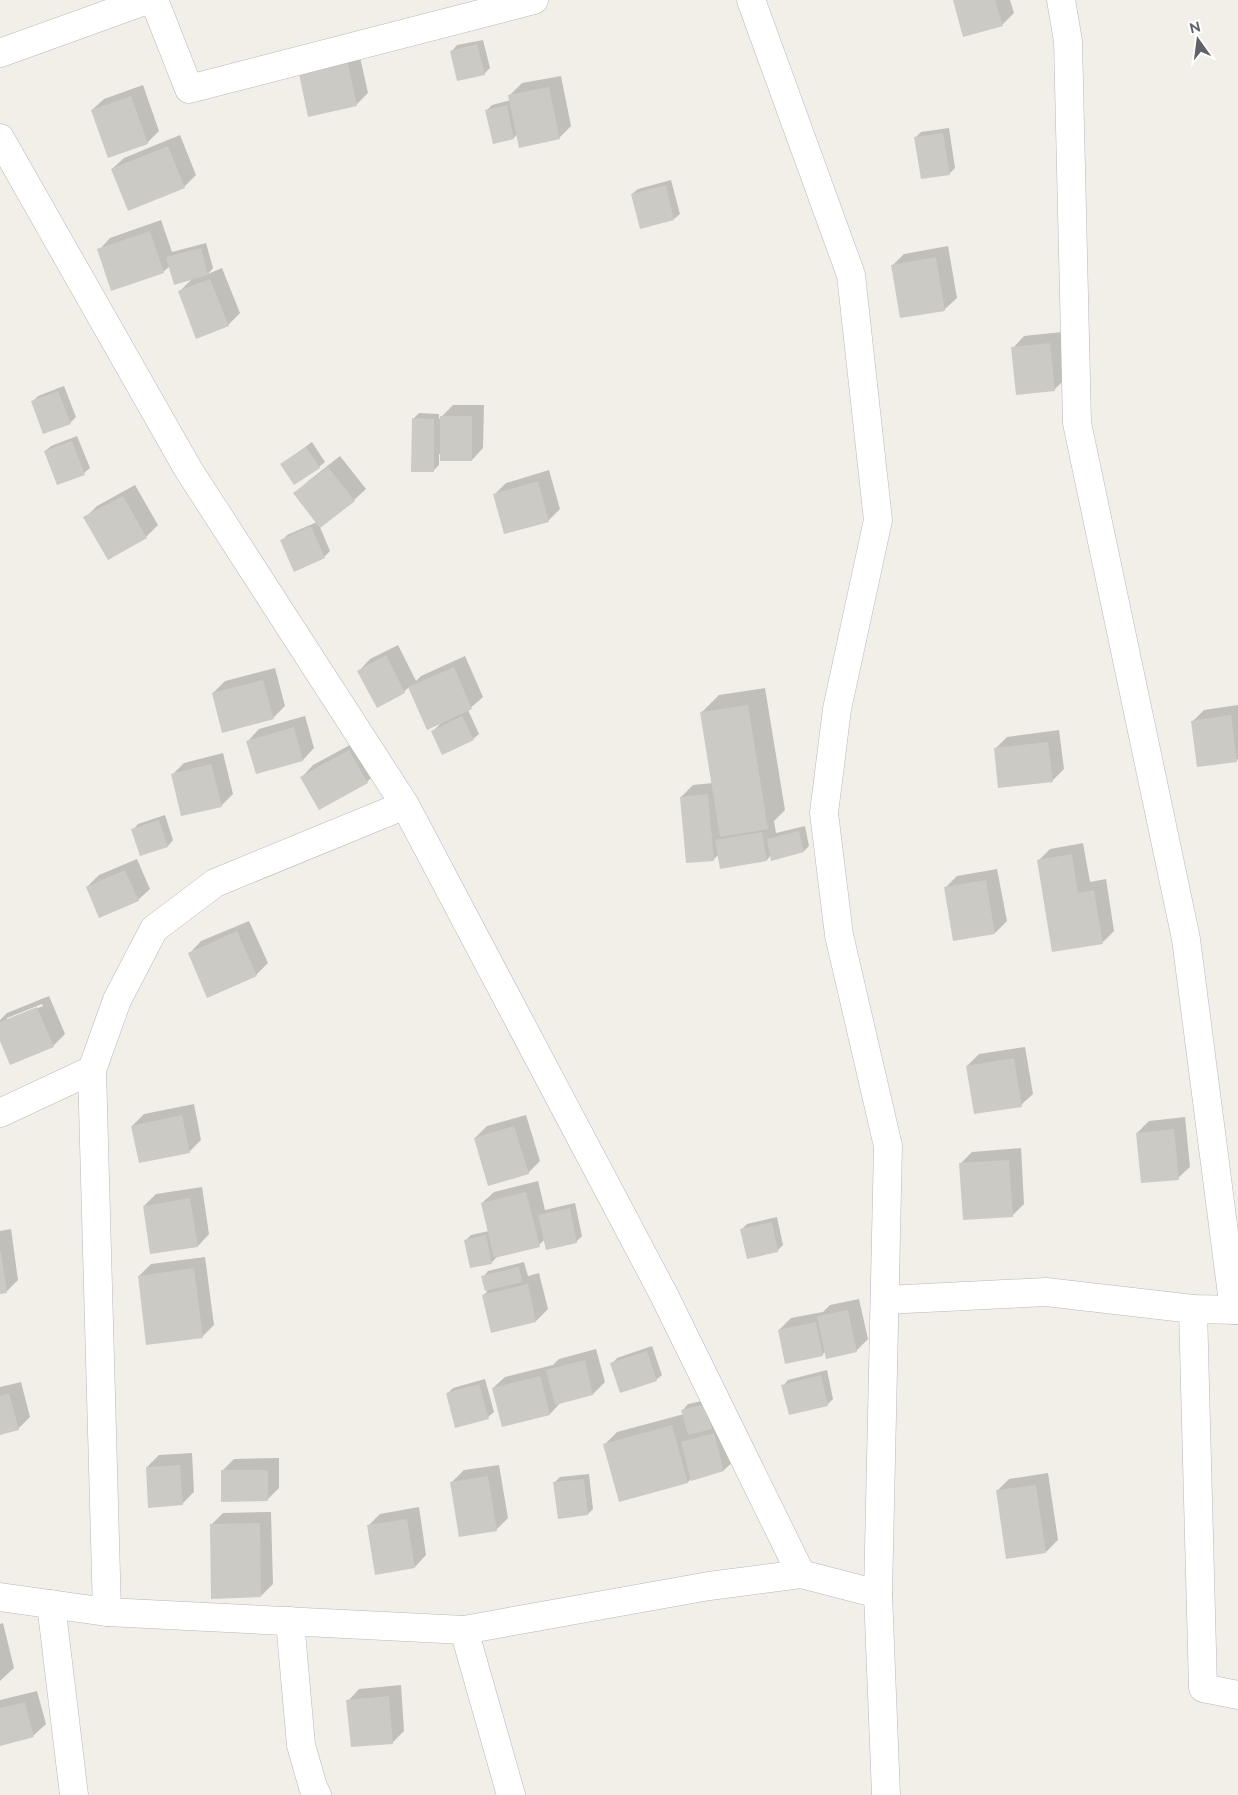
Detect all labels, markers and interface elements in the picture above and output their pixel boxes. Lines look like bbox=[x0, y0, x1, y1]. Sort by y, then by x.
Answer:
north arrow bbox=[1173, 15, 1223, 65]
text: N bbox=[1188, 18, 1202, 36]

